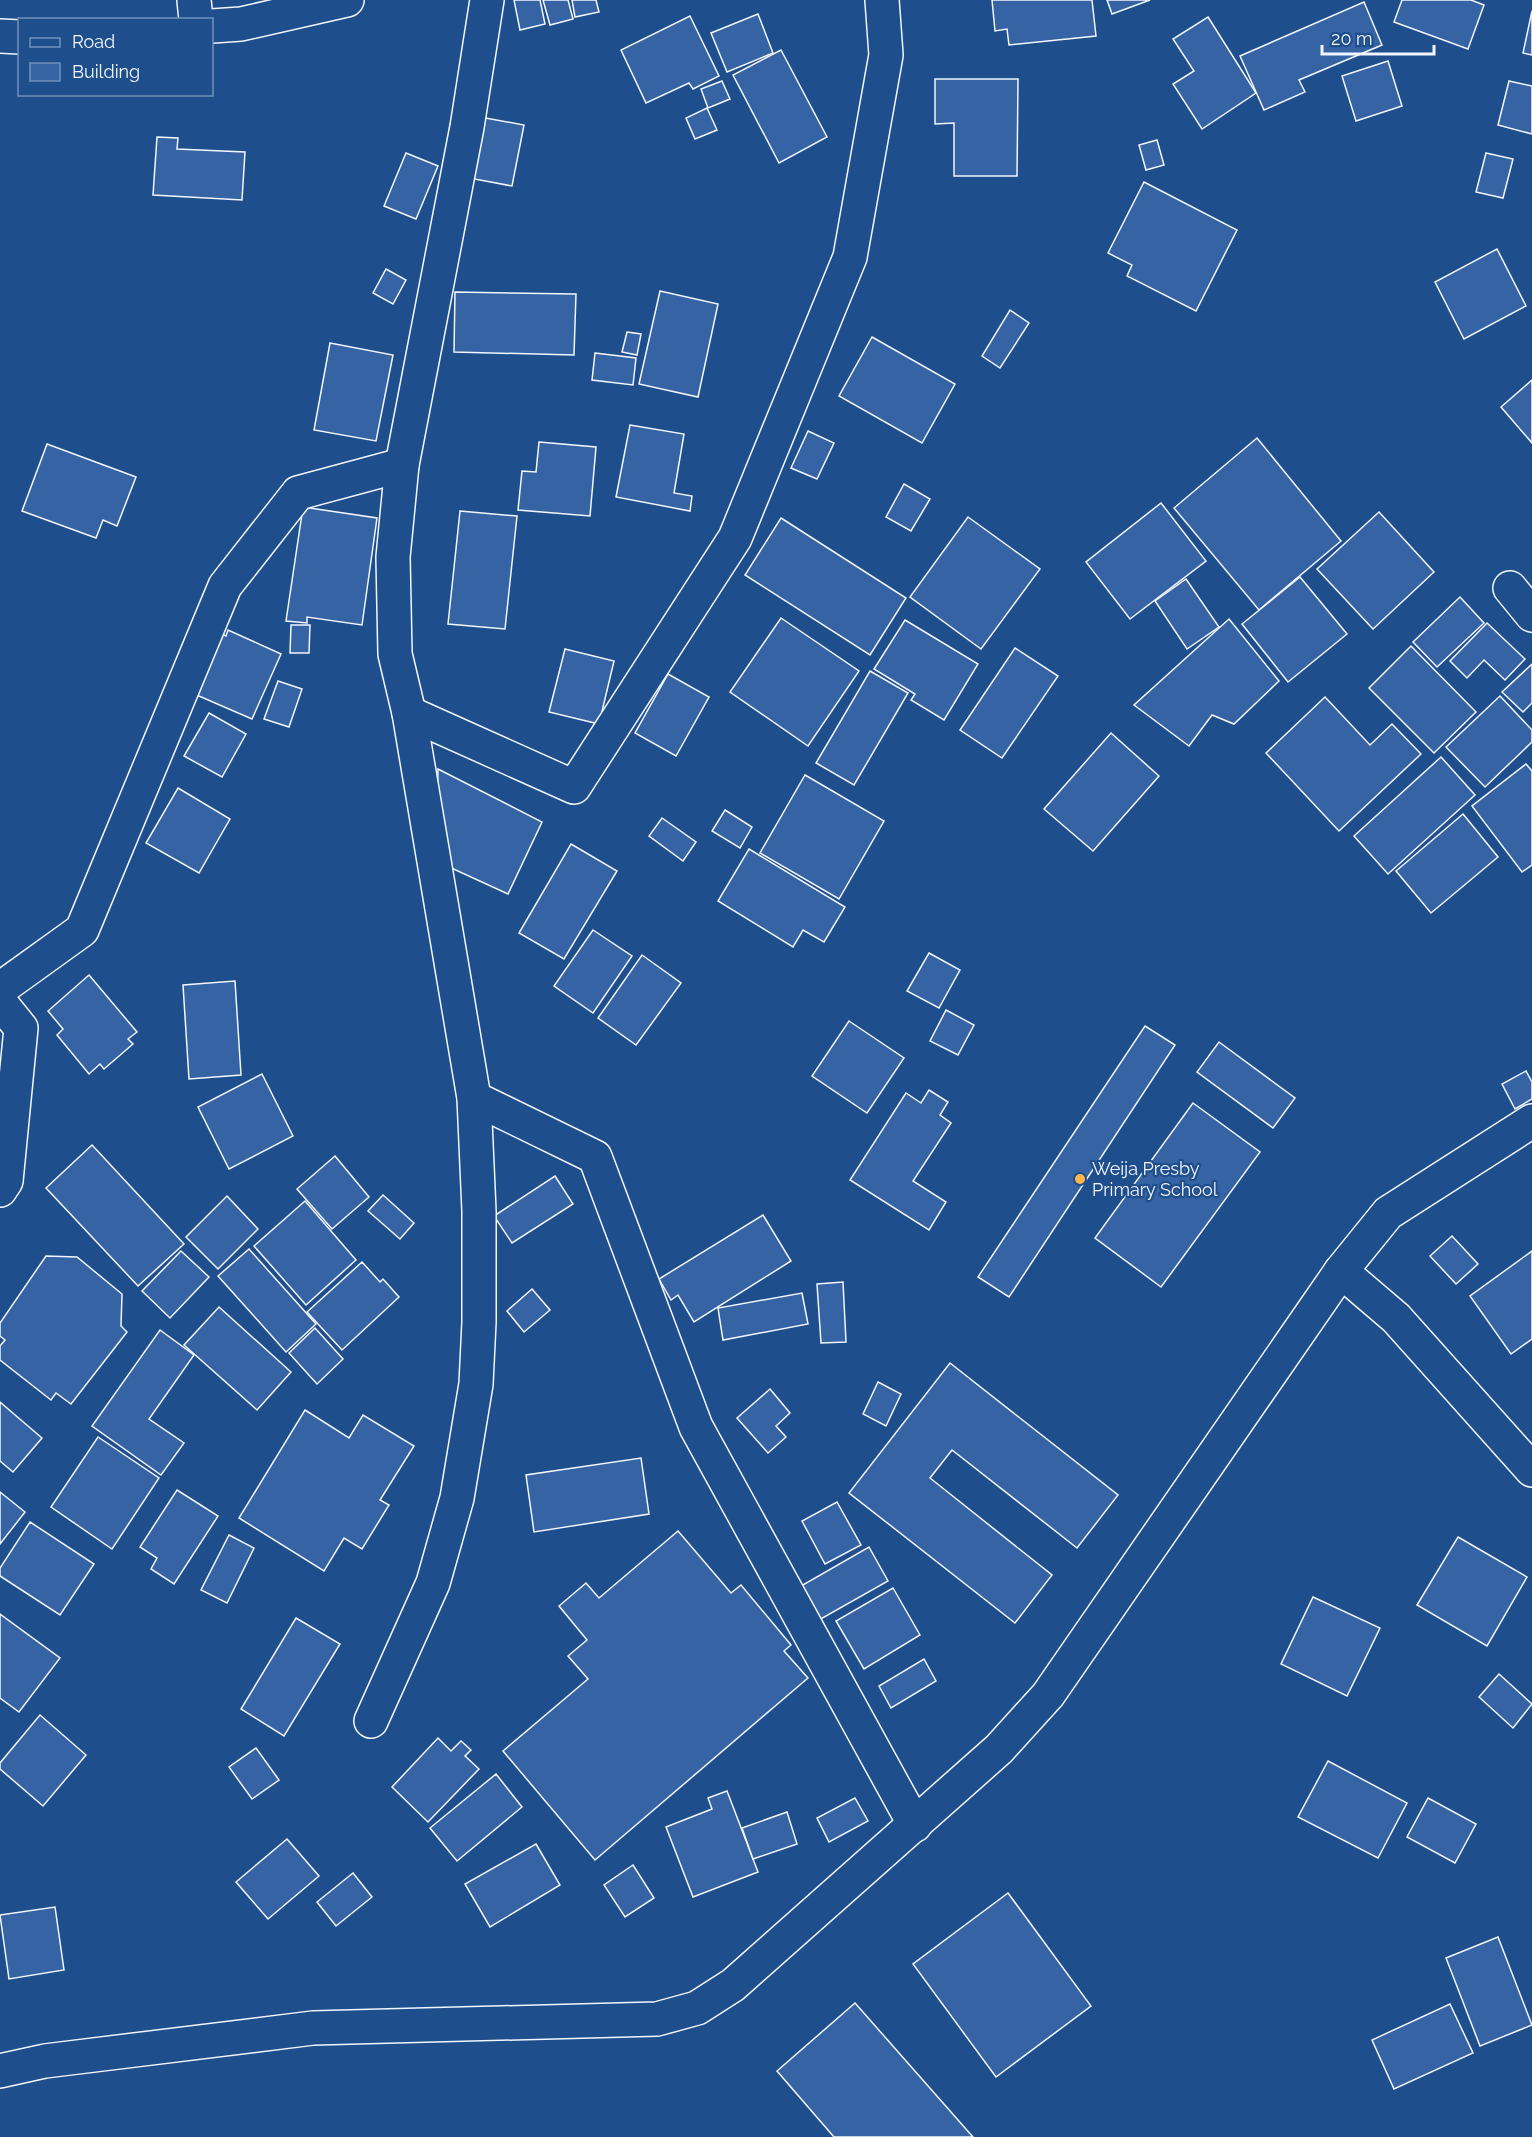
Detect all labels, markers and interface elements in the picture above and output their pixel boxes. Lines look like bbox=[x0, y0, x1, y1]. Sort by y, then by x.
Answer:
legend bbox=[18, 18, 213, 96]
scale bar bbox=[1322, 18, 1434, 56]
text: 20 m bbox=[1331, 28, 1373, 49]
text: Road bbox=[72, 31, 115, 52]
text: Building bbox=[72, 61, 140, 82]
place label: Weija Presby Primary School bbox=[1092, 1158, 1218, 1200]
marker: Weija Presby Primary School bbox=[1073, 1172, 1087, 1186]

